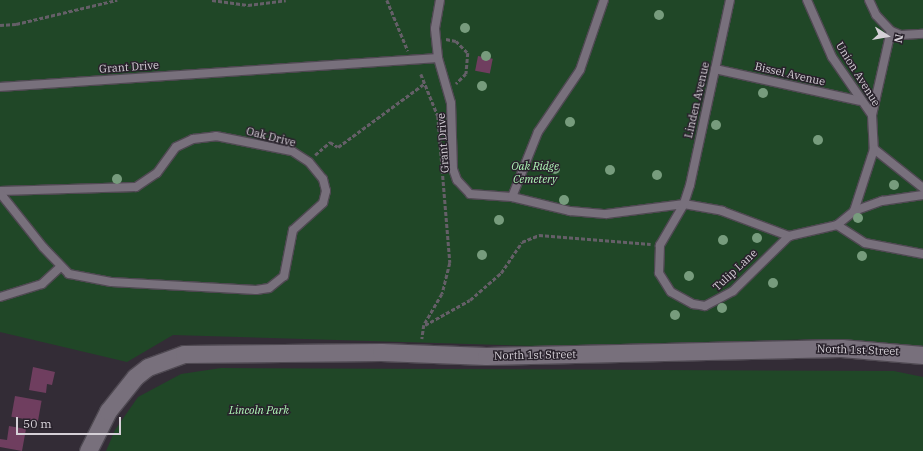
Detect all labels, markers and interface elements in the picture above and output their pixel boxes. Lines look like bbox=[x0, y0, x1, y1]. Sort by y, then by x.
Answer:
north arrow bbox=[867, 16, 907, 56]
text: N bbox=[891, 33, 906, 44]
street label: Union Avenue bbox=[833, 40, 883, 108]
street label: Grant Drive bbox=[99, 58, 159, 76]
street label: Bissel Avenue bbox=[753, 59, 827, 89]
street label: Linden Avenue bbox=[682, 61, 712, 139]
street label: Grant Drive bbox=[434, 113, 452, 173]
street label: Oak Drive bbox=[245, 124, 297, 150]
park label: Oak Ridge Cemetery bbox=[511, 160, 559, 186]
street label: Tulip Lane bbox=[710, 246, 760, 294]
street label: North 1st Street bbox=[817, 342, 899, 358]
street label: North 1st Street bbox=[494, 348, 576, 362]
park label: Lincoln Park bbox=[229, 403, 289, 417]
scale bar bbox=[18, 409, 123, 435]
text: 50 m bbox=[23, 416, 52, 431]

